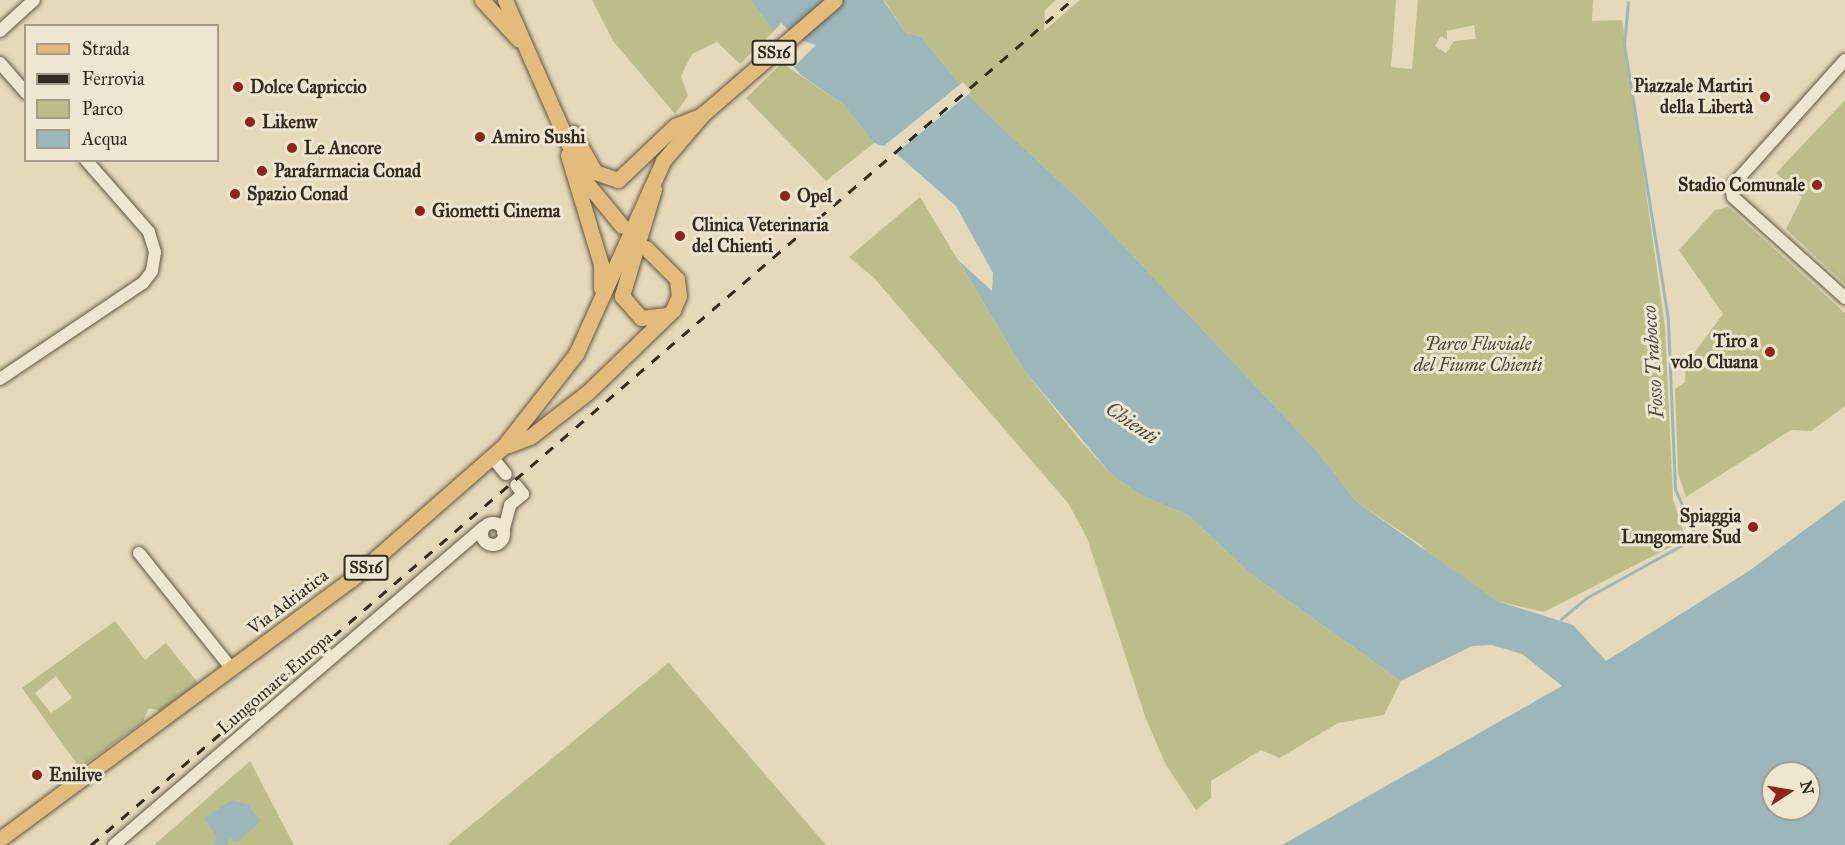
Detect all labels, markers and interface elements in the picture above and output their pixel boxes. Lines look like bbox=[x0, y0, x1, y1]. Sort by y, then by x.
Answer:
legend bbox=[24, 24, 219, 162]
text: Strada bbox=[82, 38, 130, 60]
road number: SS16 bbox=[752, 40, 796, 66]
text: Ferrovia bbox=[82, 68, 145, 90]
place label: Dolce Capriccio bbox=[250, 76, 367, 98]
place label: Piazzale Martiri della Libertà bbox=[1634, 76, 1753, 118]
marker: Dolce Capriccio bbox=[231, 80, 245, 94]
marker: Piazzale Martiri della Libertà bbox=[1758, 90, 1772, 104]
text: Parco bbox=[82, 98, 123, 120]
place label: Likenw bbox=[262, 111, 317, 133]
marker: Likenw bbox=[243, 115, 257, 129]
place label: Amiro Sushi bbox=[492, 126, 585, 148]
text: Acqua bbox=[82, 128, 127, 150]
marker: Amiro Sushi bbox=[473, 130, 487, 144]
place label: Le Ancore bbox=[304, 137, 381, 159]
marker: Le Ancore bbox=[285, 141, 299, 155]
place label: Parafarmacia Conad bbox=[274, 160, 421, 182]
marker: Parafarmacia Conad bbox=[255, 164, 269, 178]
place label: Stadio Comunale bbox=[1678, 174, 1805, 196]
marker: Stadio Comunale bbox=[1810, 178, 1824, 192]
place label: Spazio Conad bbox=[247, 183, 348, 205]
place label: Opel bbox=[797, 185, 832, 207]
marker: Spazio Conad bbox=[228, 187, 242, 201]
marker: Opel bbox=[778, 189, 792, 203]
place label: Giometti Cinema bbox=[432, 200, 560, 222]
marker: Giometti Cinema bbox=[413, 204, 427, 218]
place label: Clinica Veterinaria del Chienti bbox=[692, 215, 829, 258]
marker: Clinica Veterinaria del Chienti bbox=[673, 229, 687, 243]
water label: Fosso Trabocco bbox=[1637, 305, 1669, 419]
place label: Tiro a volo Cluana bbox=[1671, 331, 1758, 374]
park label: Parco Fluviale del Fiume Chienti bbox=[1414, 334, 1542, 376]
marker: Tiro a volo Cluana bbox=[1763, 345, 1777, 359]
water label: Chienti bbox=[1101, 396, 1163, 450]
place label: Spiaggia Lungomare Sud bbox=[1621, 506, 1741, 548]
marker: Spiaggia Lungomare Sud bbox=[1746, 520, 1760, 534]
road number: SS16 bbox=[344, 555, 388, 581]
street label: Via Adriatica bbox=[243, 565, 333, 639]
street label: Lungomare Europa bbox=[213, 627, 337, 739]
north arrow bbox=[1761, 761, 1821, 821]
place label: Enilive bbox=[49, 764, 102, 786]
marker: Enilive bbox=[30, 768, 44, 782]
text: N bbox=[1796, 779, 1818, 796]

